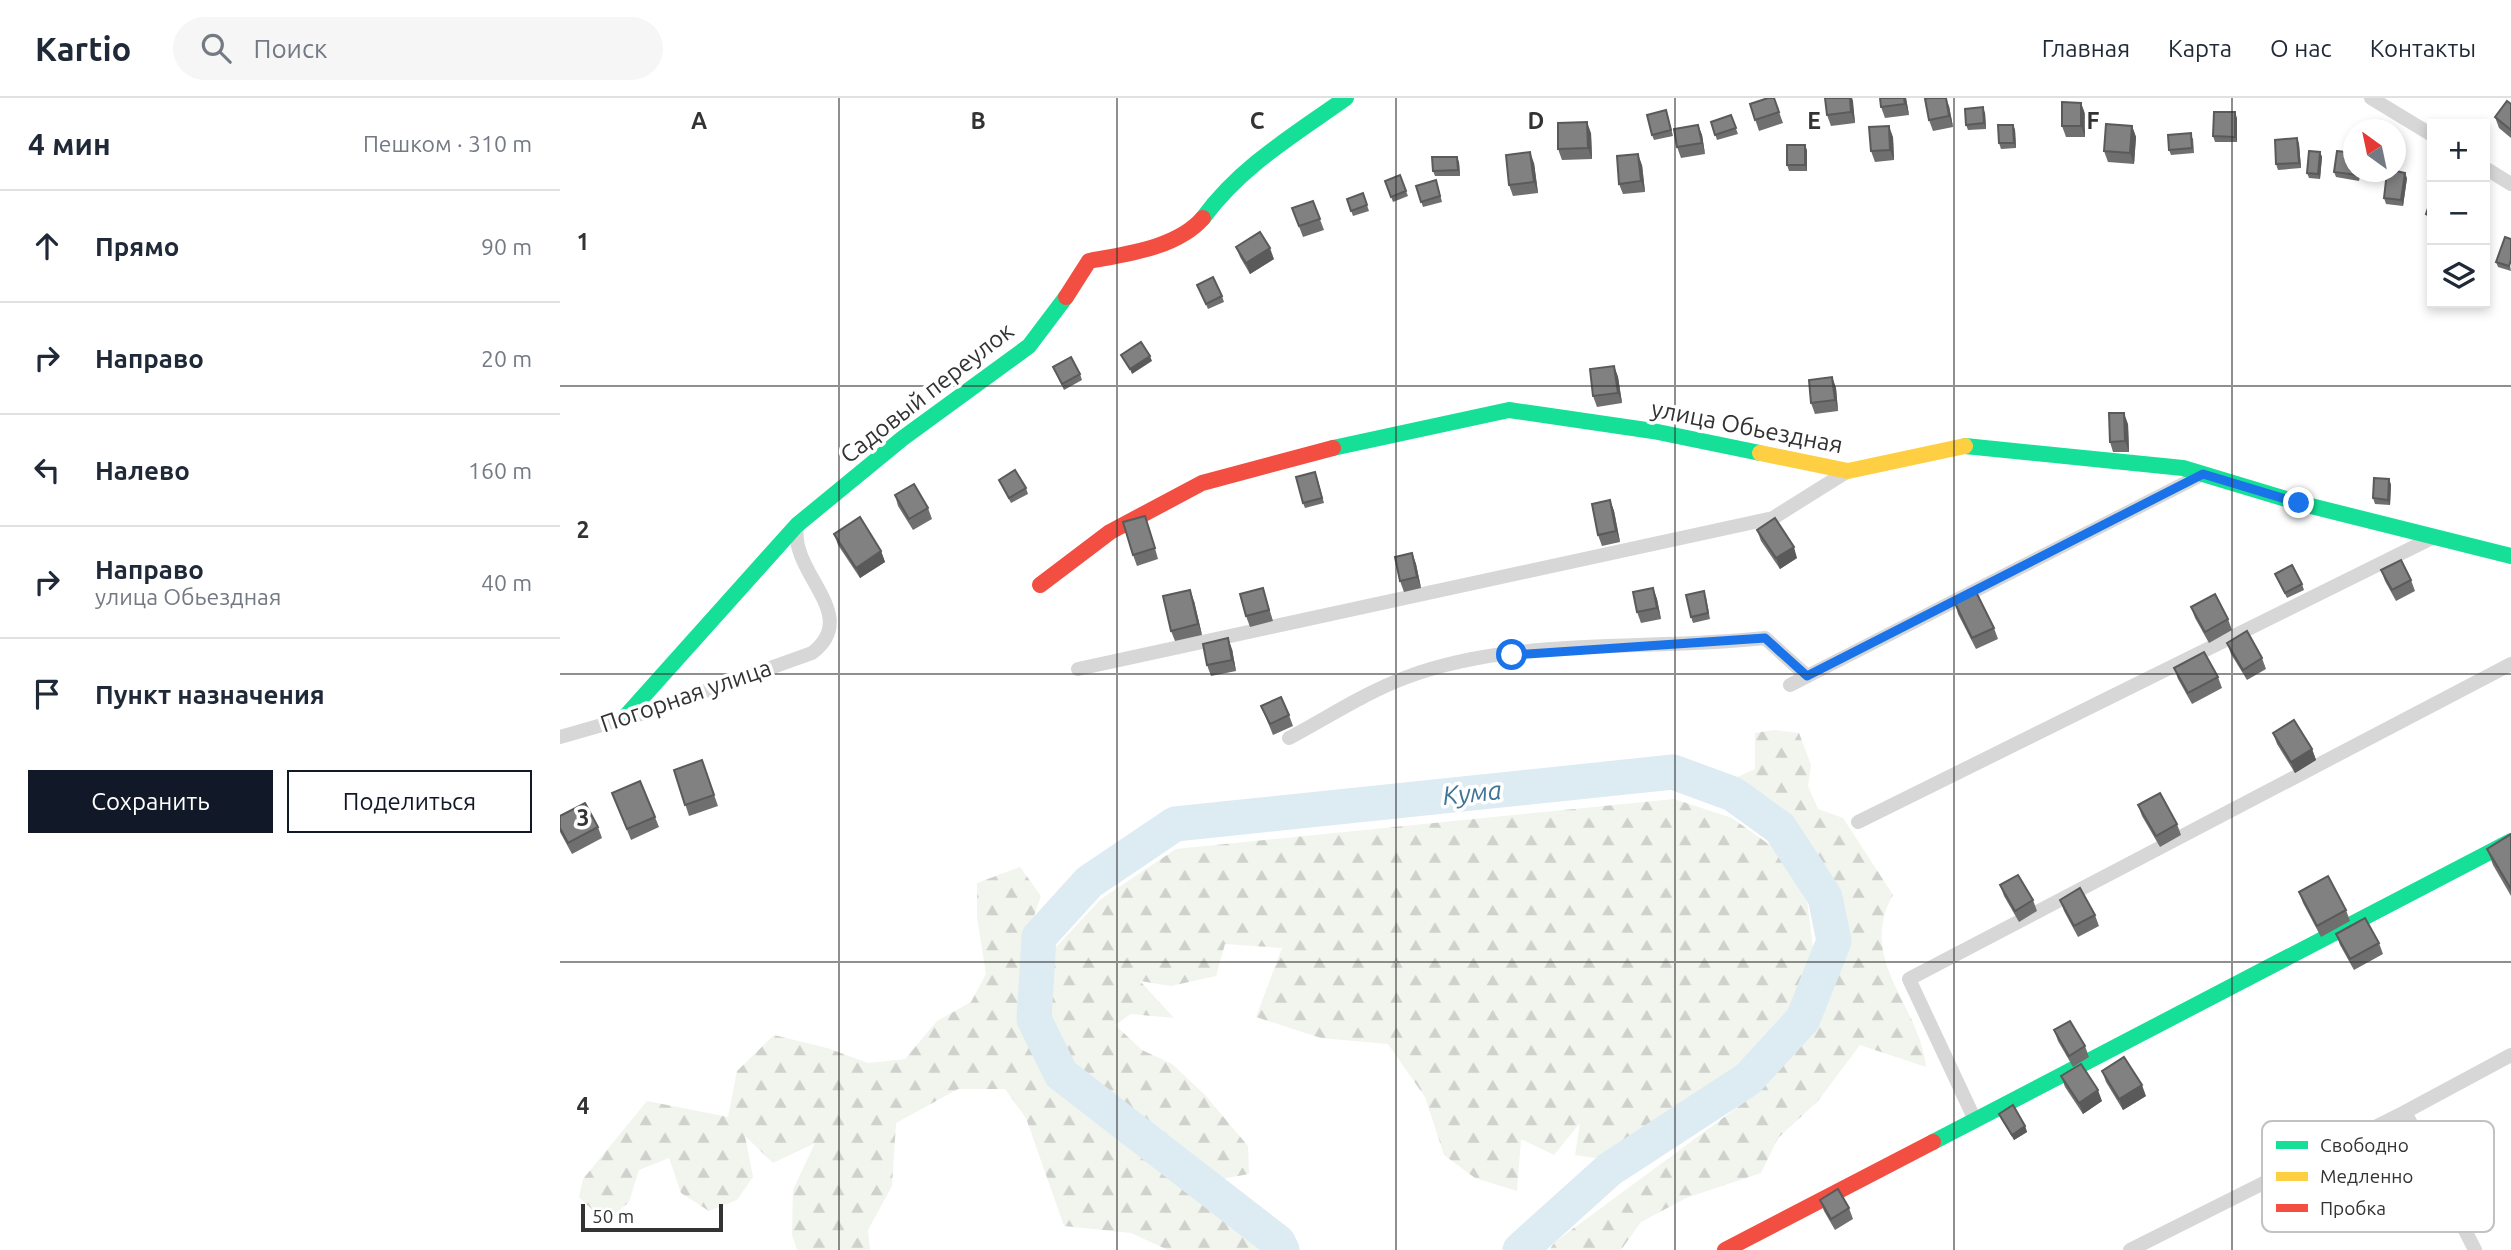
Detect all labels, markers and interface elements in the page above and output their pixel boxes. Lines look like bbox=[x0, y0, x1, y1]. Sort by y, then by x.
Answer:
search box bbox=[173, 17, 663, 80]
icon: search bbox=[197, 29, 235, 67]
text: Kartio bbox=[35, 30, 131, 67]
text: Поиск bbox=[253, 34, 327, 63]
text: Главная bbox=[2042, 35, 2130, 62]
text: Карта bbox=[2168, 35, 2232, 62]
text: О нас bbox=[2270, 35, 2332, 62]
text: Контакты bbox=[2370, 35, 2476, 62]
text: A bbox=[691, 108, 707, 133]
text: B bbox=[970, 108, 986, 133]
text: C bbox=[1250, 108, 1265, 133]
text: D bbox=[1528, 108, 1544, 133]
text: E bbox=[1807, 108, 1821, 133]
text: F bbox=[2087, 108, 2100, 133]
north arrow bbox=[2343, 119, 2406, 182]
map controls bbox=[2427, 119, 2490, 308]
button: + bbox=[2427, 119, 2490, 182]
text: 4 мин bbox=[28, 127, 111, 161]
text: Пешком · 310 m bbox=[363, 131, 532, 156]
button: − bbox=[2427, 182, 2490, 245]
icon: ahead bbox=[28, 227, 66, 265]
text: 1 bbox=[577, 229, 589, 254]
text: Прямо bbox=[95, 232, 179, 261]
text: 90 m bbox=[481, 234, 532, 259]
button: layers bbox=[2427, 245, 2490, 308]
street label: Садовый переулок bbox=[835, 317, 1018, 468]
icon: right bbox=[28, 339, 66, 377]
text: Направо bbox=[95, 344, 204, 373]
text: 20 m bbox=[481, 346, 532, 371]
street label: улица Обьездная bbox=[1649, 395, 1845, 458]
icon: left bbox=[28, 451, 66, 489]
text: Налево bbox=[95, 456, 190, 485]
text: 160 m bbox=[468, 458, 532, 483]
route end bbox=[2283, 487, 2314, 518]
text: 2 bbox=[577, 517, 589, 542]
text: Направо bbox=[95, 555, 204, 584]
icon: right bbox=[28, 563, 66, 601]
text: 40 m bbox=[481, 570, 532, 595]
text: улица Обьездная bbox=[95, 584, 281, 609]
route start bbox=[1496, 639, 1527, 670]
street label: Погорная улица bbox=[597, 654, 775, 737]
icon: arrive bbox=[28, 675, 66, 713]
text: Пункт назначения bbox=[95, 680, 325, 709]
button: Сохранить bbox=[28, 770, 273, 833]
button: Поделиться bbox=[287, 770, 532, 833]
water label: Кума bbox=[1441, 775, 1503, 810]
text: 3 bbox=[577, 805, 589, 830]
text: 4 bbox=[577, 1093, 590, 1118]
legend bbox=[2262, 1121, 2494, 1232]
text: Свободно bbox=[2320, 1134, 2409, 1156]
text: Медленно bbox=[2320, 1165, 2413, 1187]
text: Пробка bbox=[2320, 1197, 2386, 1219]
scale bar bbox=[581, 1201, 723, 1233]
text: 50 m bbox=[592, 1205, 634, 1227]

